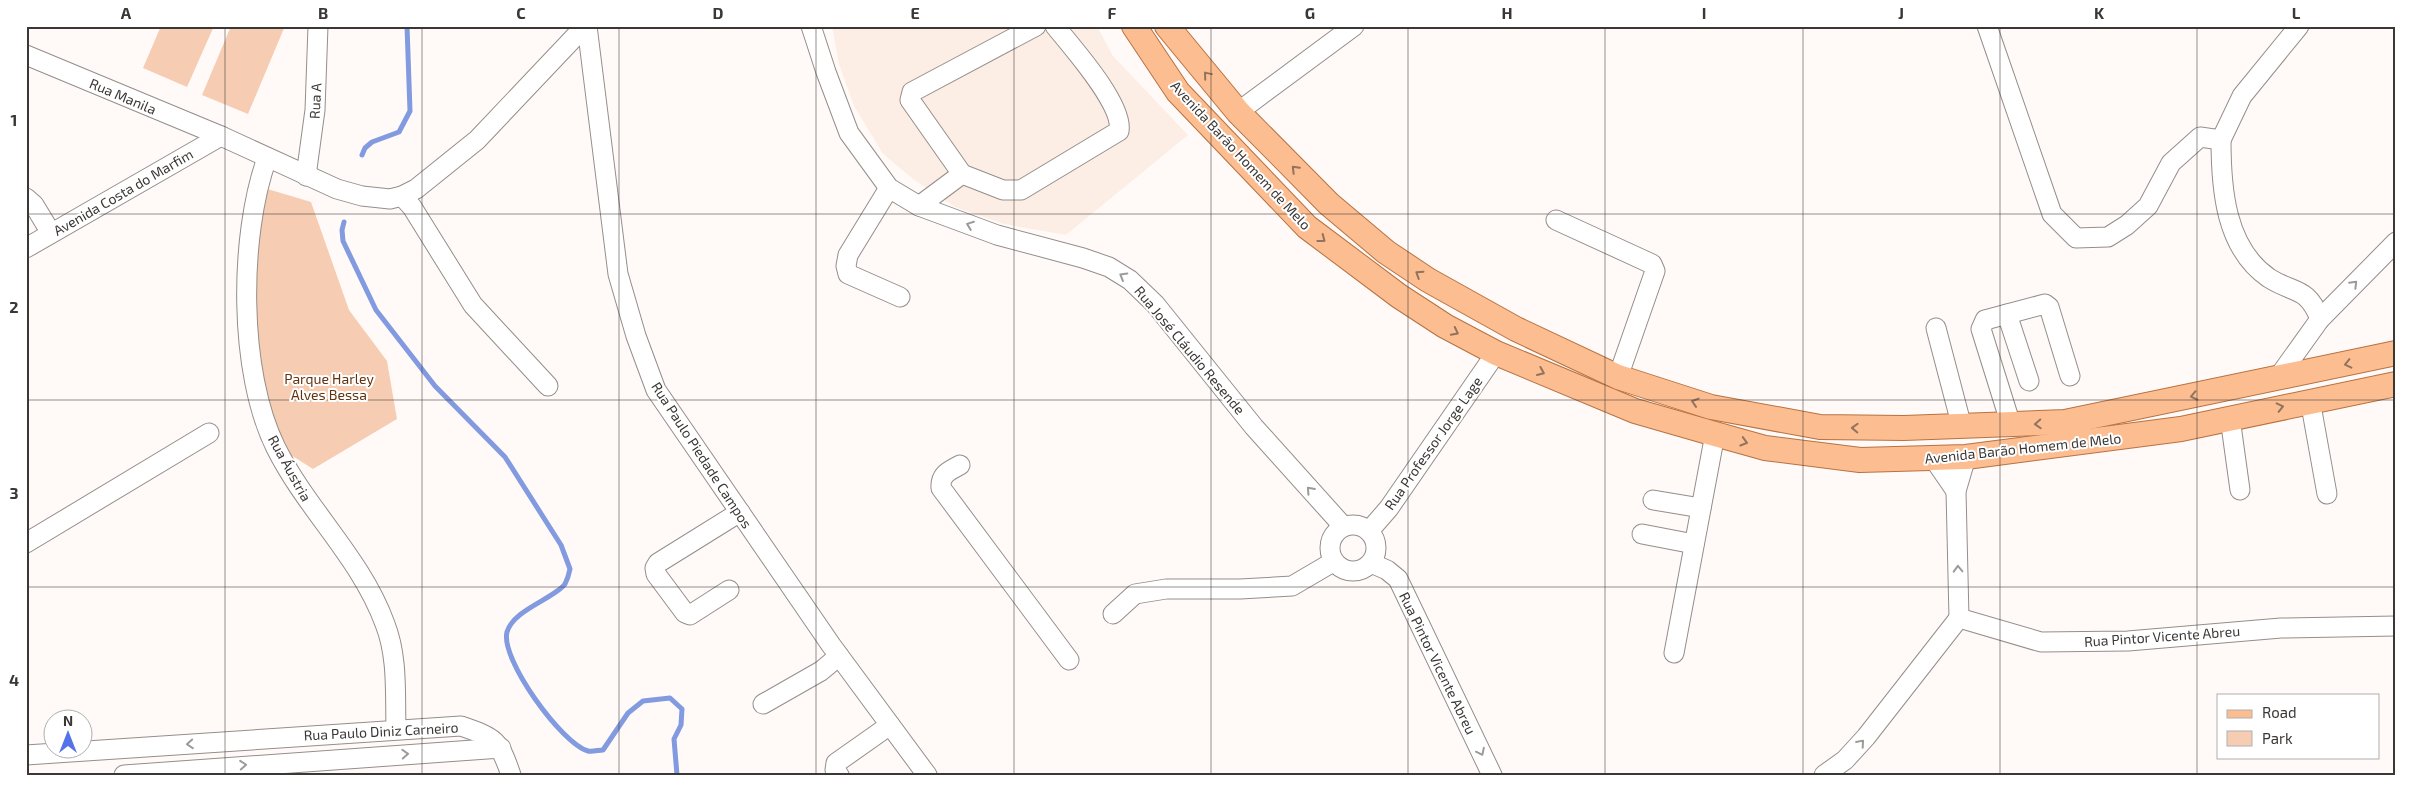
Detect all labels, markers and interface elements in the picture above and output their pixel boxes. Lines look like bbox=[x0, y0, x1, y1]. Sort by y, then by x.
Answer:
text: A bbox=[121, 3, 132, 22]
text: B bbox=[318, 3, 328, 22]
text: C bbox=[516, 3, 526, 22]
text: D bbox=[713, 3, 724, 22]
text: E bbox=[910, 3, 920, 22]
text: F bbox=[1108, 3, 1117, 22]
text: G bbox=[1305, 3, 1315, 22]
text: H bbox=[1501, 3, 1513, 22]
text: I bbox=[1702, 3, 1706, 22]
text: J bbox=[1898, 3, 1904, 22]
text: K bbox=[2094, 3, 2105, 22]
text: L bbox=[2292, 3, 2301, 22]
one-way arrow bbox=[1205, 72, 1213, 81]
street label: Rua Manila bbox=[87, 74, 159, 118]
street label: Avenida Barão Homem de Melo bbox=[1167, 77, 1315, 233]
street label: Rua A bbox=[306, 82, 324, 119]
text: 1 bbox=[11, 110, 17, 129]
street label: Avenida Costa do Marfim bbox=[50, 145, 196, 239]
one-way arrow bbox=[1292, 166, 1301, 175]
one-way arrow bbox=[966, 221, 974, 231]
one-way arrow bbox=[1316, 233, 1326, 242]
one-way arrow bbox=[1415, 271, 1425, 280]
one-way arrow bbox=[1120, 272, 1129, 282]
one-way arrow bbox=[2349, 281, 2358, 290]
street label: Rua José Cláudio Resende bbox=[1131, 282, 1249, 418]
text: 2 bbox=[9, 297, 19, 316]
one-way arrow bbox=[1450, 326, 1459, 336]
one-way arrow bbox=[2344, 358, 2353, 369]
one-way arrow bbox=[1536, 365, 1545, 376]
park label: Parque Harley Alves Bessa bbox=[284, 370, 374, 403]
street label: Rua Professor Jorge Lage bbox=[1380, 373, 1486, 513]
street label: Rua Paulo Piedade Campos bbox=[648, 379, 756, 531]
one-way arrow bbox=[2190, 390, 2199, 401]
one-way arrow bbox=[1692, 398, 1700, 408]
one-way arrow bbox=[2275, 402, 2284, 413]
one-way arrow bbox=[2034, 418, 2042, 429]
one-way arrow bbox=[1851, 423, 1859, 433]
street label: Avenida Barão Homem de Melo bbox=[1924, 429, 2122, 467]
street label: Rua Áustria bbox=[265, 432, 315, 504]
one-way arrow bbox=[1740, 436, 1748, 447]
text: 3 bbox=[9, 483, 19, 502]
one-way arrow bbox=[1307, 486, 1316, 495]
one-way arrow bbox=[1953, 565, 1963, 573]
street label: Rua Pintor Vicente Abreu bbox=[1396, 589, 1480, 737]
street label: Rua Pintor Vicente Abreu bbox=[2083, 622, 2241, 650]
text: 4 bbox=[9, 670, 19, 689]
legend bbox=[2217, 694, 2380, 758]
text: Road bbox=[2262, 703, 2297, 721]
north arrow bbox=[42, 708, 92, 758]
text: N bbox=[63, 712, 73, 729]
street label: Rua Paulo Diniz Carneiro bbox=[303, 718, 459, 744]
text: Park bbox=[2262, 729, 2293, 747]
one-way arrow bbox=[186, 738, 194, 749]
one-way arrow bbox=[1855, 739, 1864, 748]
one-way arrow bbox=[1475, 747, 1485, 756]
one-way arrow bbox=[401, 748, 409, 759]
one-way arrow bbox=[239, 759, 247, 770]

